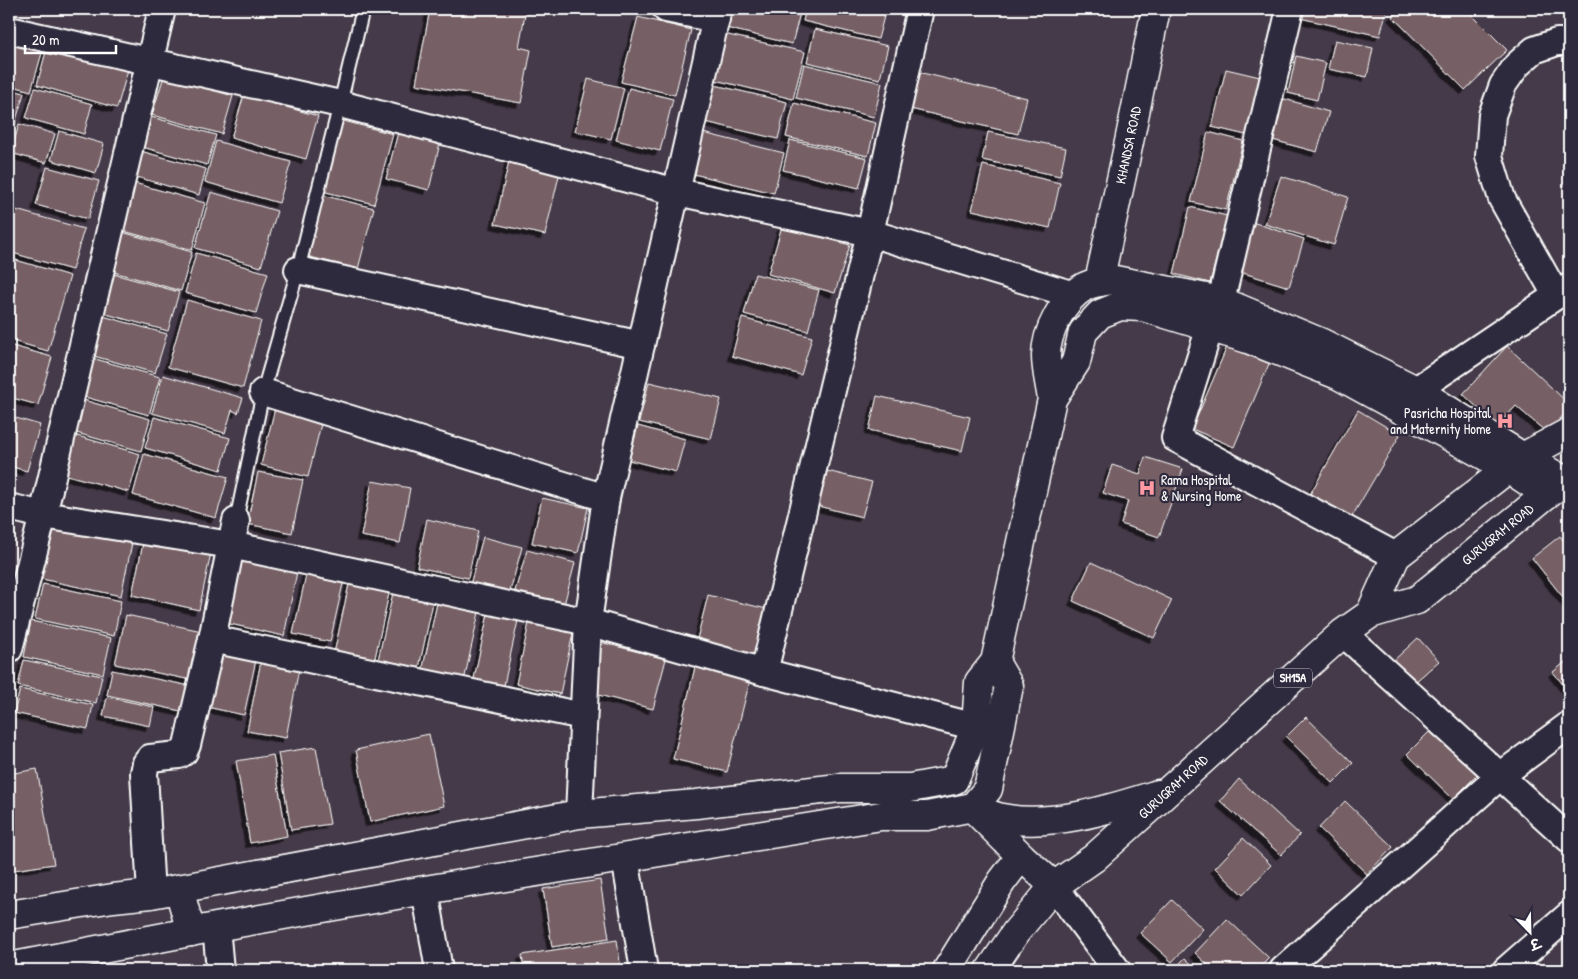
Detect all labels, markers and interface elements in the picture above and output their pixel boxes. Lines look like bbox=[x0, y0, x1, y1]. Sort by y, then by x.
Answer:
scale bar bbox=[25, 22, 116, 54]
text: 20 m bbox=[32, 29, 59, 50]
street label: KHANDSA ROAD bbox=[1110, 104, 1145, 186]
place label: Pasricha Hospital and Maternity Home bbox=[1390, 403, 1491, 439]
hospital icon: Pasricha Hospital and Maternity Home bbox=[1495, 411, 1515, 431]
place label: Rama Hospital & Nursing Home bbox=[1161, 470, 1242, 506]
hospital icon: Rama Hospital & Nursing Home bbox=[1137, 478, 1157, 498]
street label: GURUGRAM ROAD bbox=[1457, 499, 1537, 569]
road number: SH15A bbox=[1274, 668, 1312, 688]
street label: GURUGRAM ROAD bbox=[1134, 750, 1212, 823]
north arrow bbox=[1506, 906, 1556, 956]
text: उ bbox=[1526, 933, 1545, 956]

